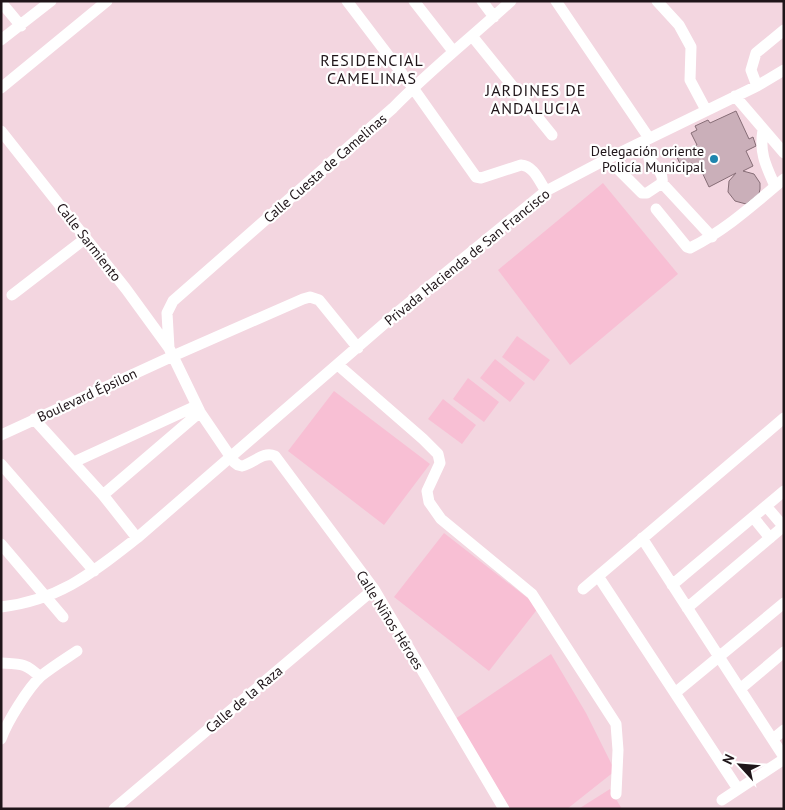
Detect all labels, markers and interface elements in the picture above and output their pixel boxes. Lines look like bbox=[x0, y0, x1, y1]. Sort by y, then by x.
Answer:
district label: RESIDENCIAL CAMELINAS bbox=[320, 50, 424, 88]
district label: JARDINES DE ANDALUCIA bbox=[485, 80, 586, 118]
street label: Calle Cuesta de Camelinas bbox=[260, 110, 390, 226]
place label: Delegación oriente Policía Municipal bbox=[591, 142, 704, 176]
marker: Delegación oriente Policía Municipal bbox=[708, 153, 720, 165]
street label: Privada Hacienda de San Francisco bbox=[381, 185, 553, 329]
street label: Calle Sarmiento bbox=[53, 199, 125, 285]
street label: Boulevard Épsilon bbox=[34, 364, 140, 426]
street label: Calle Niños Héroes bbox=[352, 567, 428, 673]
street label: Calle de la Raza bbox=[202, 661, 286, 736]
north arrow bbox=[715, 740, 765, 790]
text: N bbox=[718, 751, 738, 767]

